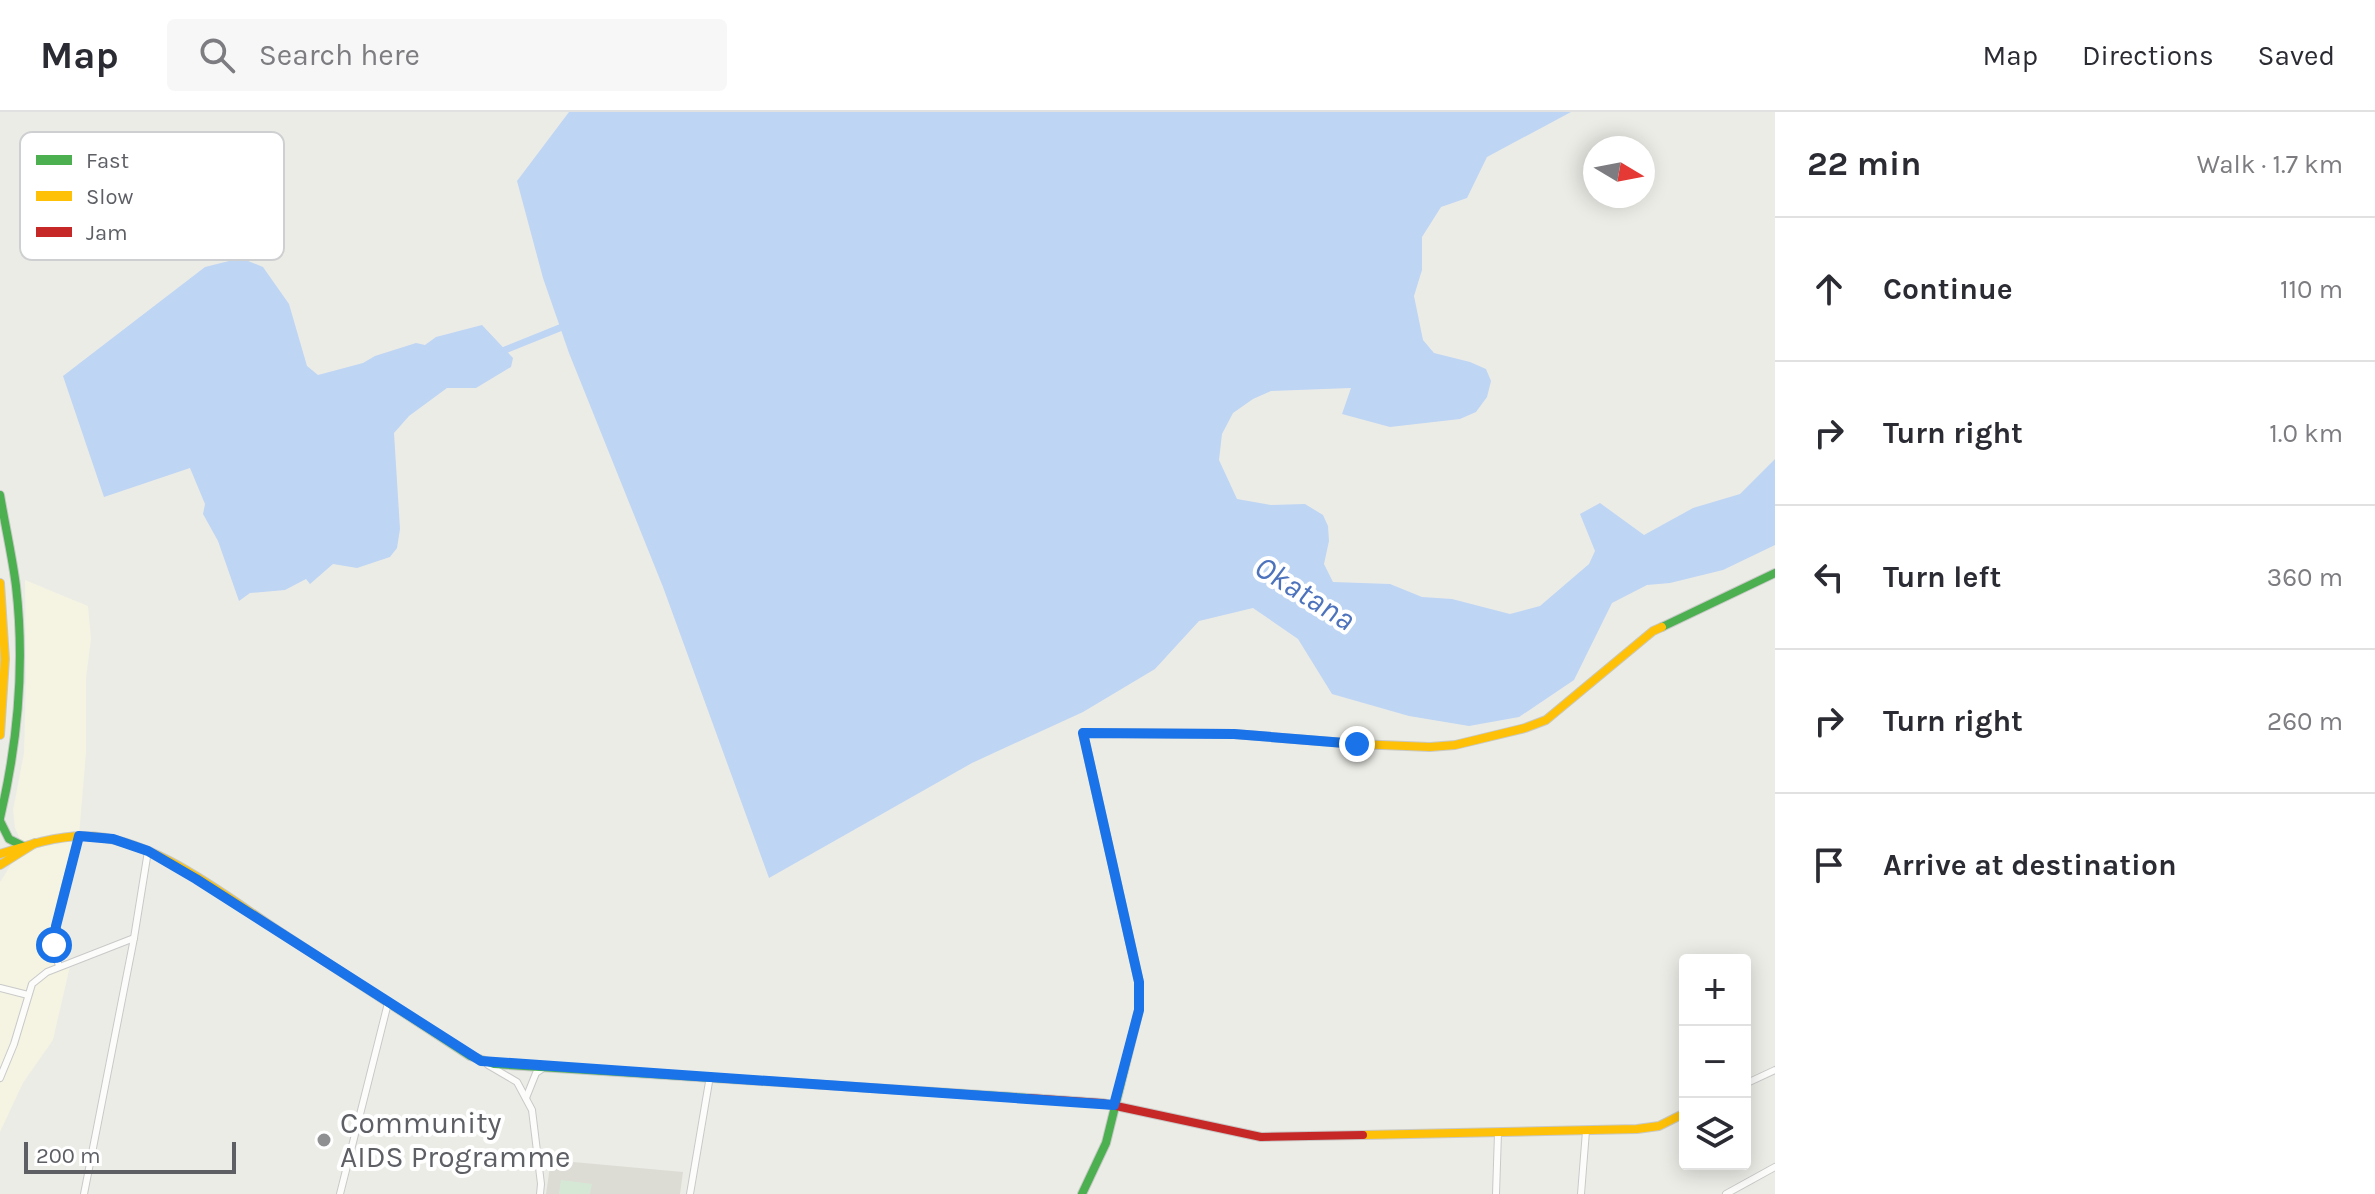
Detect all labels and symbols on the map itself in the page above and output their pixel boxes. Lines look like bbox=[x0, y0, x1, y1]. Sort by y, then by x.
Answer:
legend bbox=[20, 132, 284, 260]
north arrow bbox=[1583, 136, 1655, 208]
text: Fast bbox=[86, 148, 129, 174]
text: Slow bbox=[86, 184, 133, 210]
text: Jam bbox=[86, 220, 128, 246]
water label: Okatana bbox=[1248, 548, 1362, 638]
route end bbox=[1339, 726, 1375, 762]
route start bbox=[36, 927, 72, 963]
place label: Community AIDS Programme bbox=[340, 1105, 570, 1175]
marker: Community AIDS Programme bbox=[315, 1131, 333, 1149]
scale bar bbox=[24, 1138, 236, 1174]

